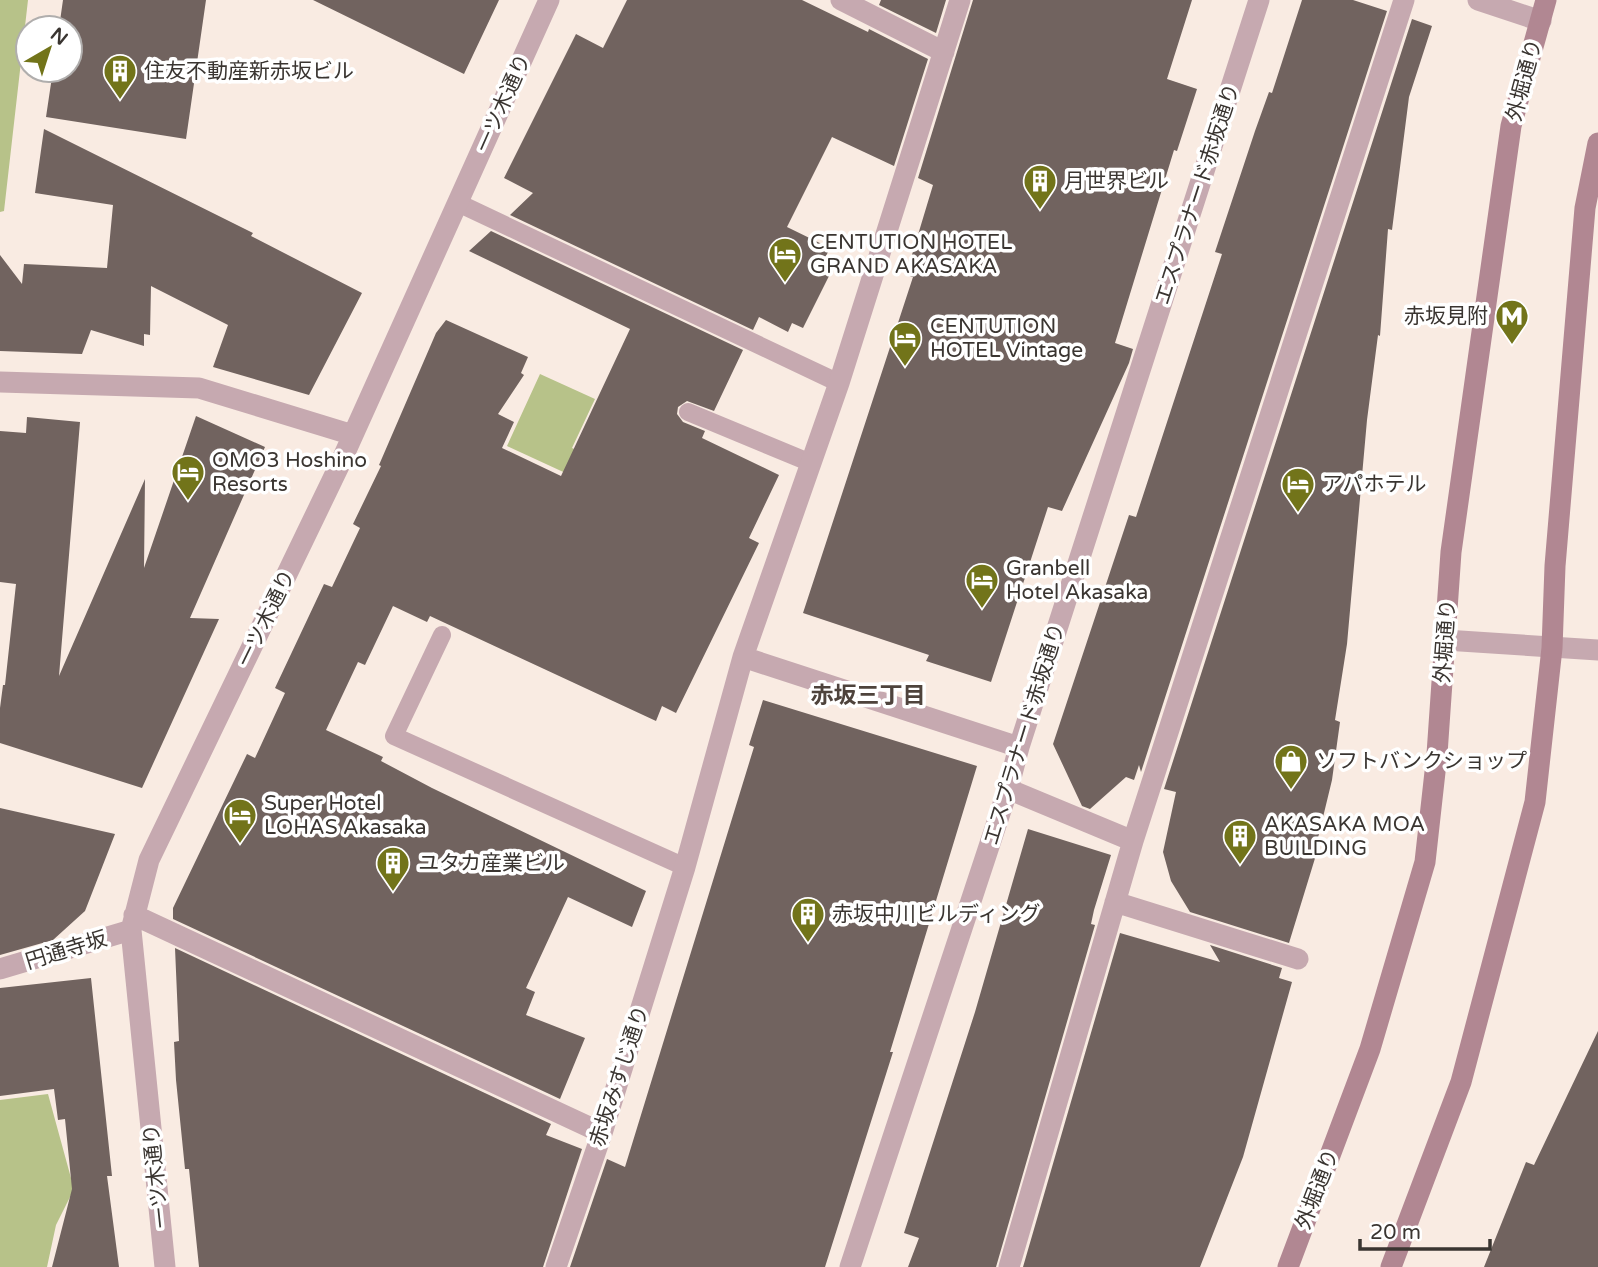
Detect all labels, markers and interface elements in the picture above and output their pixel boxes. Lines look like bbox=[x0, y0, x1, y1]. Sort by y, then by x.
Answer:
north arrow bbox=[14, 14, 84, 84]
text: N bbox=[46, 23, 72, 50]
street label: 外堀通り bbox=[1502, 36, 1547, 124]
street label: 一ツ木通り bbox=[471, 50, 536, 156]
building icon: 住友不動産新赤坂ビル bbox=[101, 52, 139, 101]
place label: 住友不動産新赤坂ビル bbox=[144, 59, 354, 84]
street label: エスプラナード赤坂通り bbox=[1150, 80, 1245, 308]
building icon: 月世界ビル bbox=[1021, 162, 1059, 211]
place label: 月世界ビル bbox=[1064, 169, 1169, 194]
place label: CENTUTION HOTEL GRAND AKASAKA bbox=[810, 230, 1012, 279]
hotel icon: CENTUTION HOTEL GRAND AKASAKA bbox=[766, 235, 804, 284]
metro station icon: 赤坂見附 bbox=[1493, 297, 1531, 346]
place label: 赤坂見附 bbox=[1404, 304, 1488, 329]
place label: CENTUTION HOTEL Vintage bbox=[930, 314, 1083, 363]
hotel icon: CENTUTION HOTEL Vintage bbox=[886, 319, 924, 368]
place label: OMO3 Hoshino Resorts bbox=[212, 448, 367, 497]
hotel icon: OMO3 Hoshino Resorts bbox=[169, 453, 207, 502]
hotel icon: アパホテル bbox=[1279, 465, 1317, 514]
place label: アパホテル bbox=[1322, 472, 1427, 497]
place label: Granbell Hotel Akasaka bbox=[1006, 556, 1148, 605]
hotel icon: Granbell Hotel Akasaka bbox=[963, 561, 1001, 610]
street label: 一ツ木通り bbox=[232, 566, 301, 671]
street label: 外堀通り bbox=[1430, 598, 1461, 684]
street label: エスプラナード赤坂通り bbox=[979, 620, 1070, 848]
district label: 赤坂三丁目 bbox=[811, 682, 926, 710]
shop icon: ソフトバンクショップ bbox=[1272, 742, 1310, 791]
place label: ソフトバンクショップ bbox=[1316, 749, 1527, 774]
place label: Super Hotel LOHAS Akasaka bbox=[264, 791, 427, 840]
hotel icon: Super Hotel LOHAS Akasaka bbox=[221, 796, 259, 845]
place label: AKASAKA MOA BUILDING bbox=[1264, 812, 1425, 861]
building icon: AKASAKA MOA BUILDING bbox=[1221, 817, 1259, 866]
building icon: ユタカ産業ビル bbox=[374, 844, 412, 893]
place label: ユタカ産業ビル bbox=[418, 851, 565, 876]
building icon: 赤坂中川ビルディング bbox=[789, 895, 827, 944]
place label: 赤坂中川ビルディング bbox=[832, 902, 1041, 927]
street label: 円通寺坂 bbox=[22, 926, 110, 975]
street label: 赤坂みすじ通り bbox=[585, 1002, 654, 1150]
street label: 一ツ木通り bbox=[139, 1122, 174, 1229]
street label: 外堀通り bbox=[1291, 1145, 1344, 1233]
scale bar bbox=[1360, 1208, 1490, 1252]
text: 20 m bbox=[1370, 1220, 1421, 1245]

